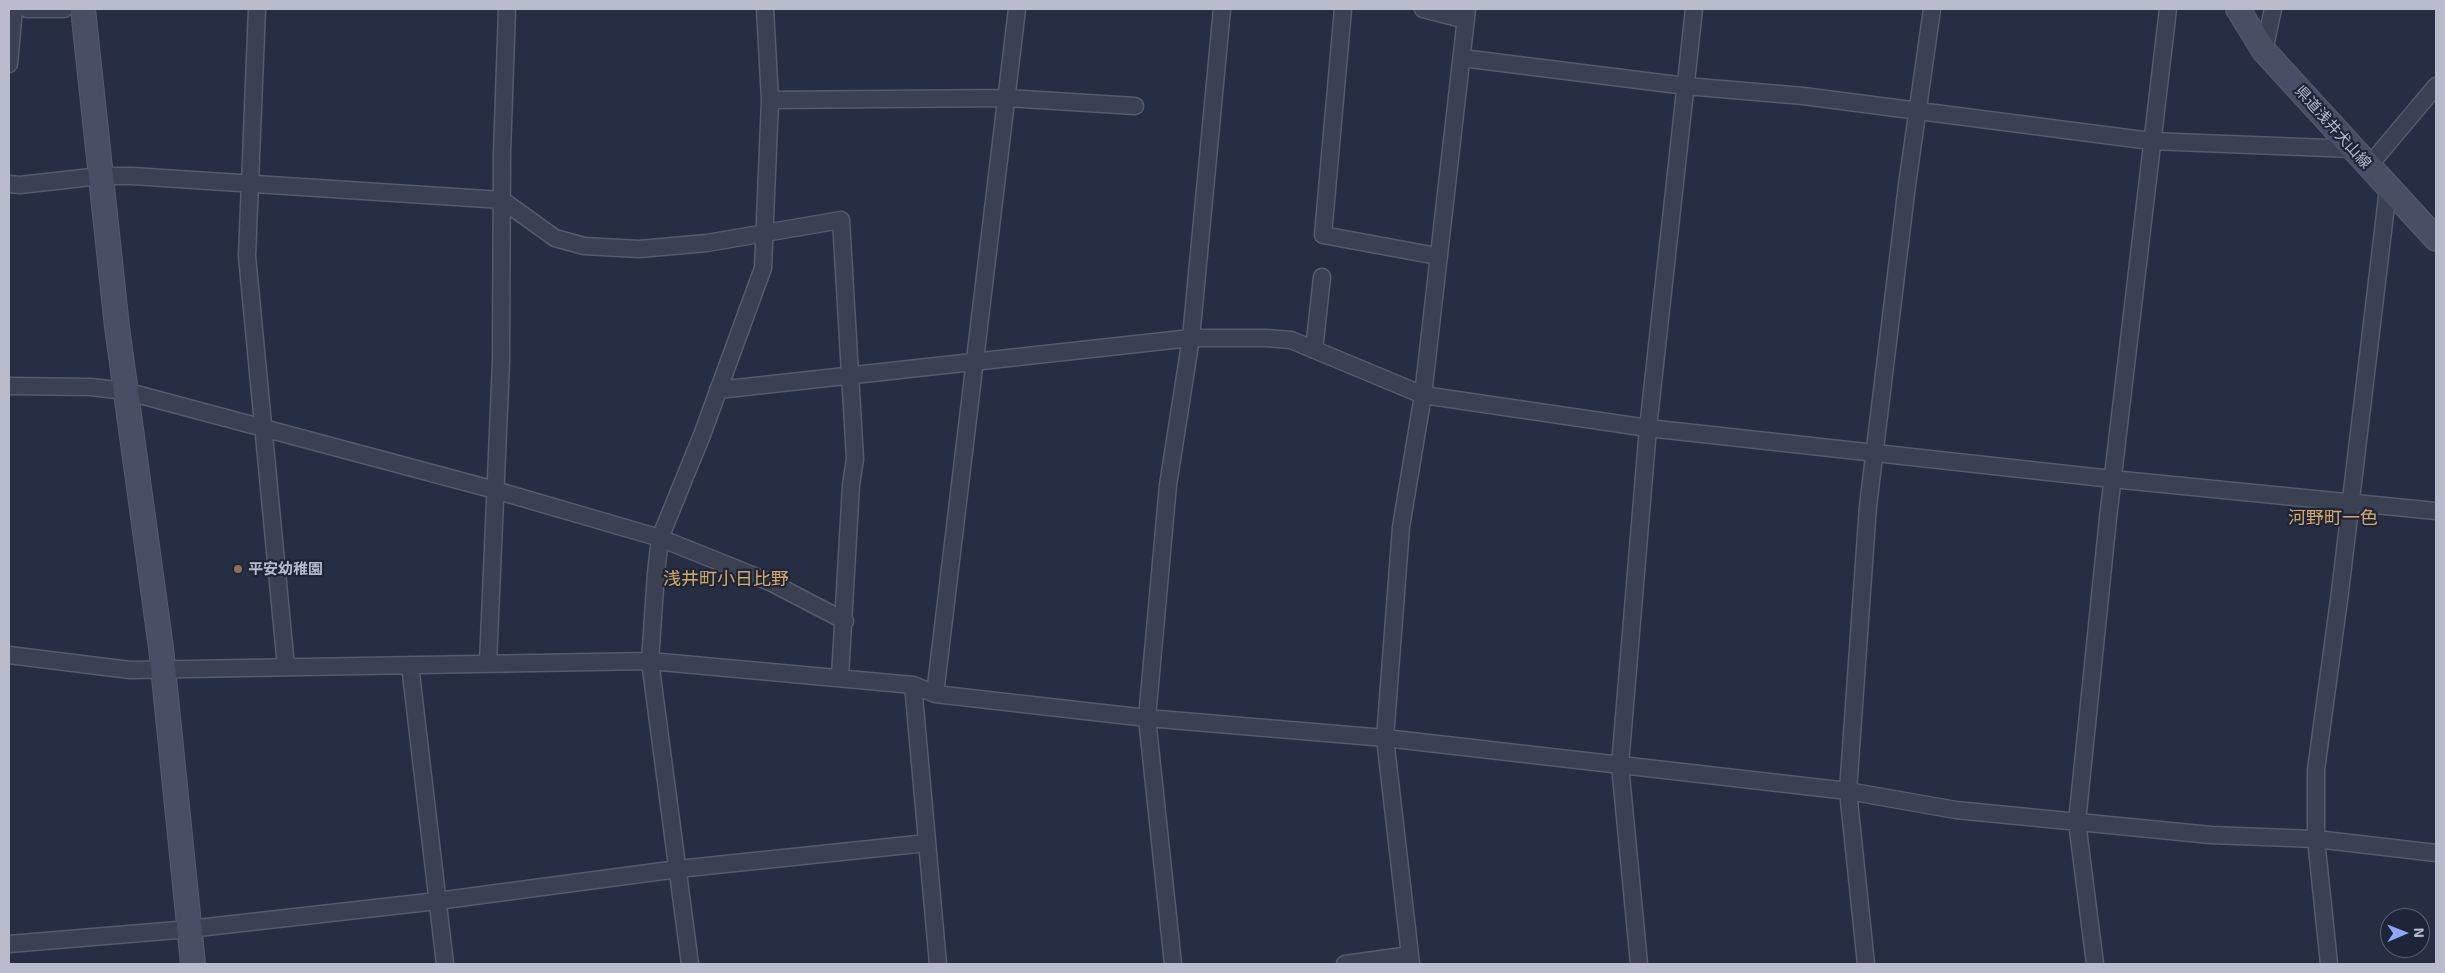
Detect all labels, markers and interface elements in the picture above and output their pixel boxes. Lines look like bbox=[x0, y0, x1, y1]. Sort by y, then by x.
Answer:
street label: 県道浅井犬山線 bbox=[2291, 82, 2375, 172]
district label: 河野町一色 bbox=[2288, 507, 2378, 529]
place label: 平安幼稚園 bbox=[248, 560, 323, 578]
marker: 平安幼稚園 bbox=[232, 563, 244, 575]
district label: 浅井町小日比野 bbox=[663, 568, 789, 590]
north arrow bbox=[2380, 908, 2430, 958]
text: N bbox=[2411, 928, 2428, 938]

